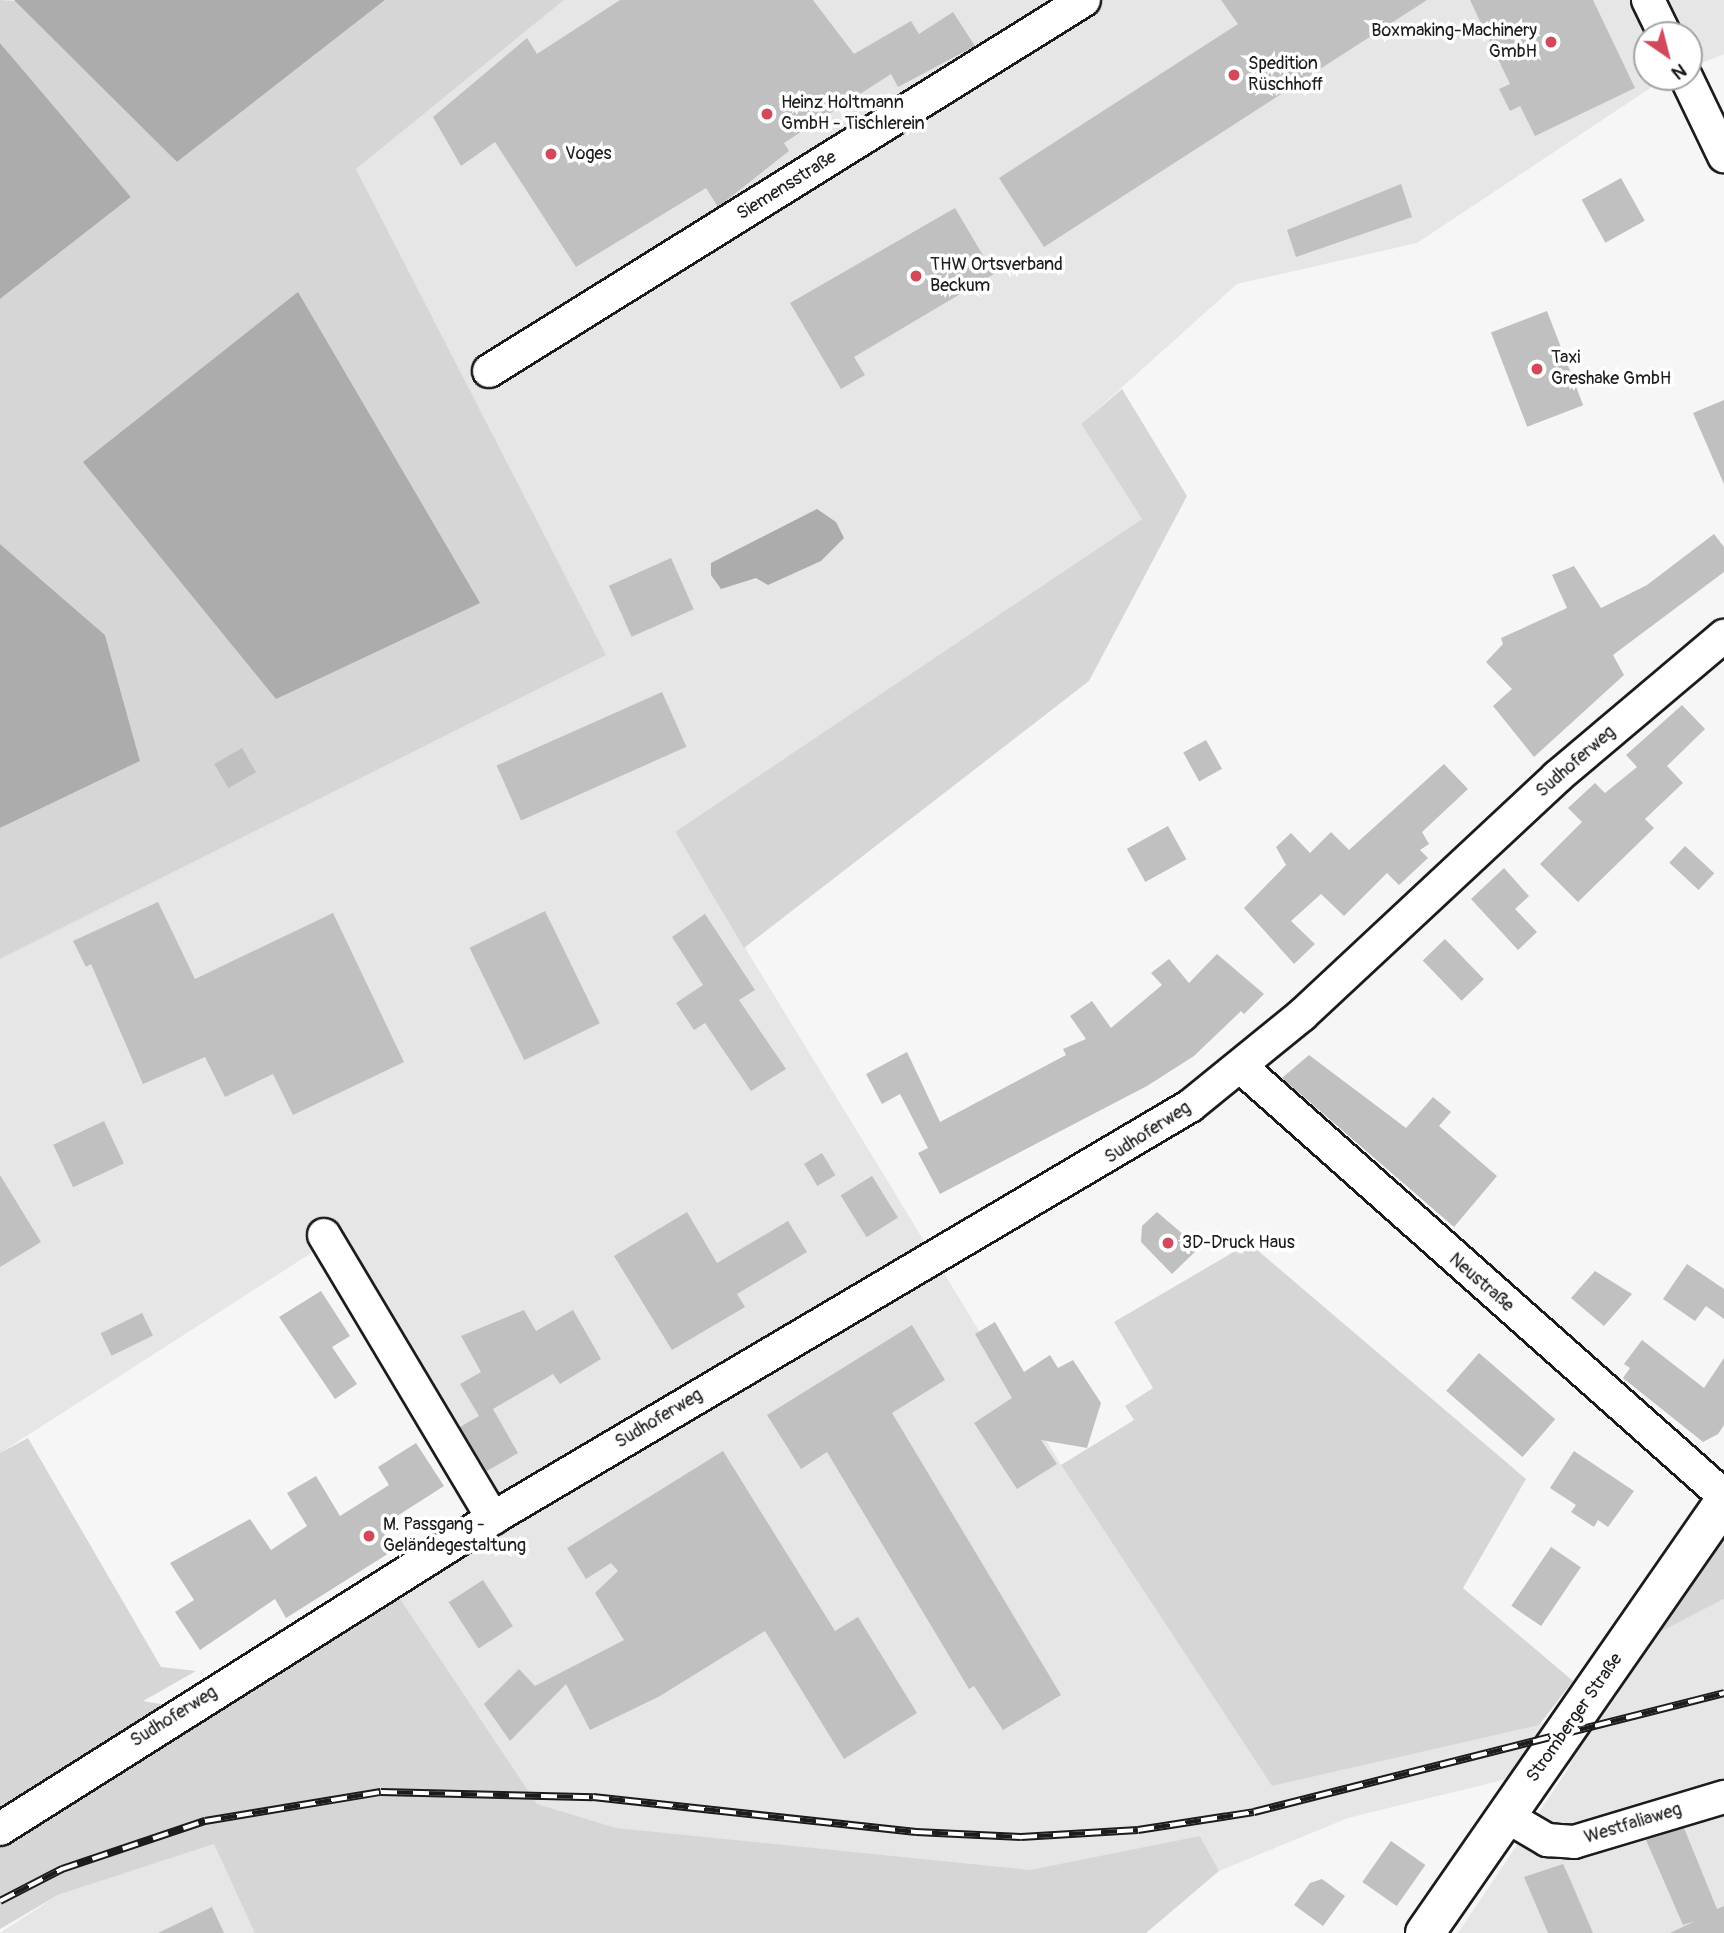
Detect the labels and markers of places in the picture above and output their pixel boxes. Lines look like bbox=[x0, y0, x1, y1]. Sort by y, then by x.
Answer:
place label: Boxmaking-Machinery GmbH bbox=[1371, 21, 1537, 64]
marker: Boxmaking-Machinery GmbH bbox=[1543, 34, 1559, 50]
place label: Spedition Rüschhoff bbox=[1248, 54, 1323, 96]
marker: Spedition Rüschhoff bbox=[1226, 67, 1242, 83]
place label: Heinz Holtmann GmbH - Tischlerein bbox=[781, 93, 925, 136]
marker: Heinz Holtmann GmbH - Tischlerein bbox=[759, 106, 775, 122]
place label: Voges bbox=[565, 143, 611, 165]
marker: Voges bbox=[543, 146, 559, 162]
place label: THW Ortsverband Beckum bbox=[930, 255, 1063, 298]
marker: THW Ortsverband Beckum bbox=[908, 268, 924, 284]
place label: Taxi Greshake GmbH bbox=[1551, 348, 1671, 390]
marker: Taxi Greshake GmbH bbox=[1529, 361, 1545, 377]
place label: 3D-Druck Haus bbox=[1182, 1232, 1295, 1254]
marker: 3D-Druck Haus bbox=[1160, 1235, 1176, 1251]
place label: M. Passgang - Geländegestaltung bbox=[383, 1515, 526, 1558]
marker: M. Passgang - Geländegestaltung bbox=[361, 1528, 377, 1544]

